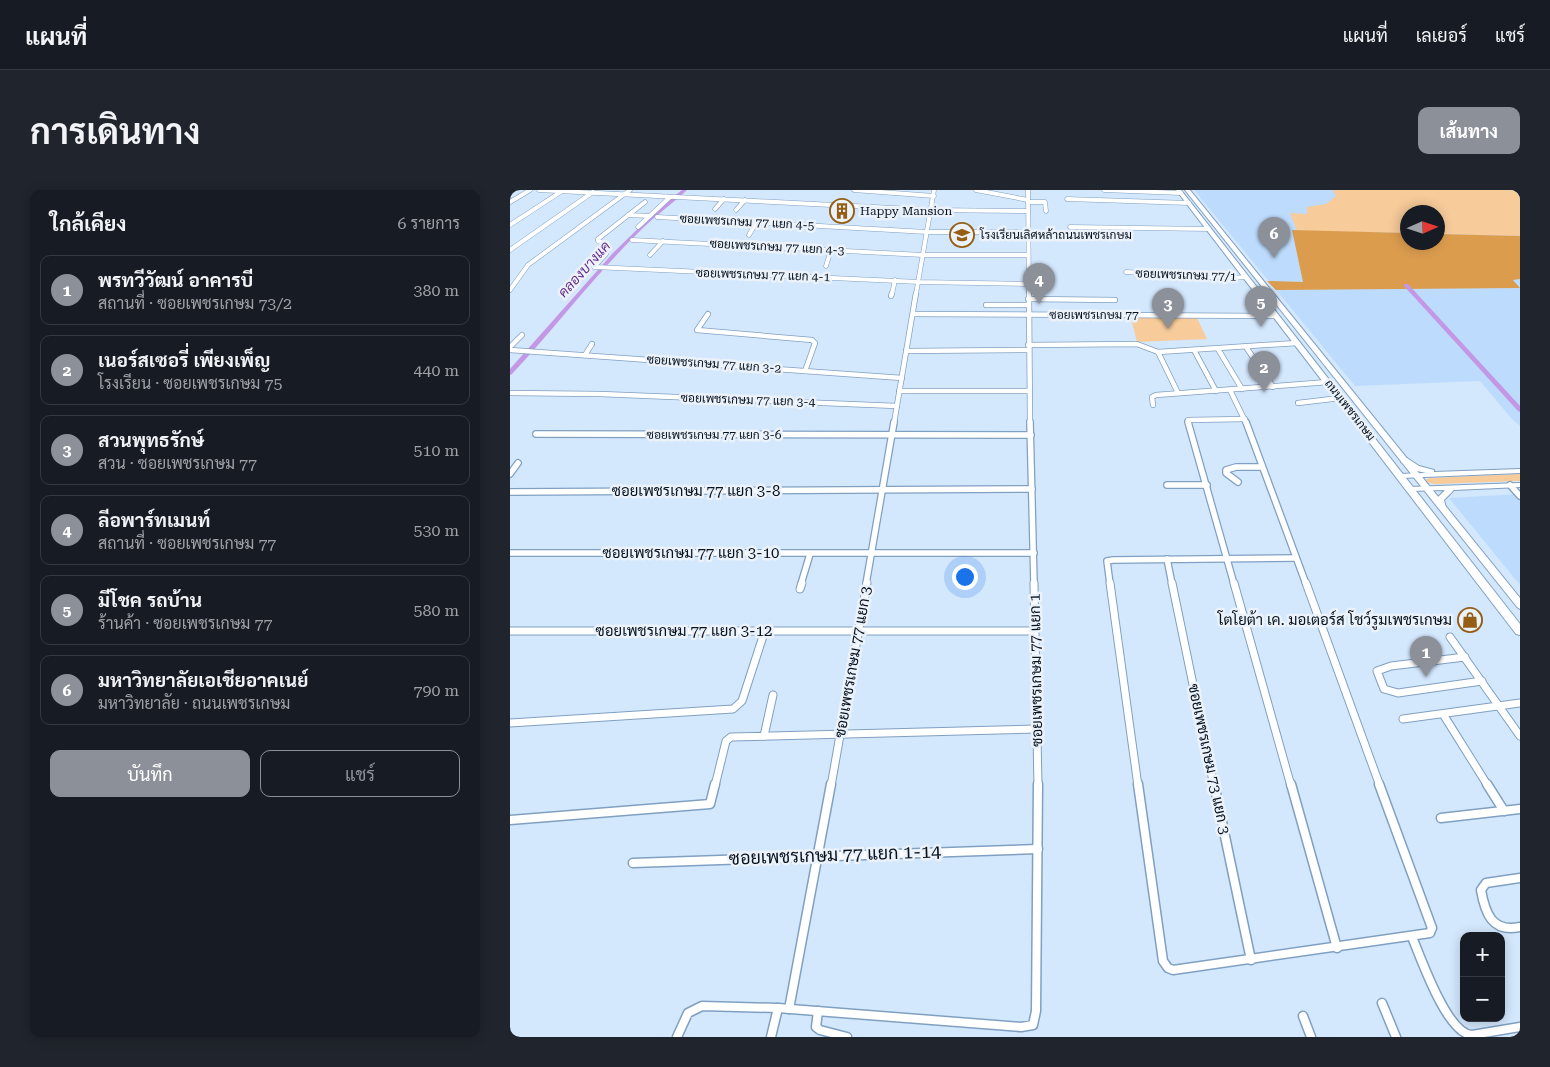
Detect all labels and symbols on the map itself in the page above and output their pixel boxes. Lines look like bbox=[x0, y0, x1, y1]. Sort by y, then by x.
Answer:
building icon: Happy Mansion bbox=[829, 198, 855, 224]
place label: Happy Mansion bbox=[860, 204, 952, 218]
north arrow bbox=[1400, 205, 1445, 250]
street label: ซอยเพชรเกษม 77 แยก 4-5 bbox=[679, 211, 815, 233]
pin: 6 bbox=[1258, 217, 1290, 258]
school or university icon: โรงเรียนเลิศหล้าถนนเพชรเกษม bbox=[949, 222, 975, 248]
place label: โรงเรียนเลิศหล้าถนนเพชรเกษม bbox=[979, 227, 1132, 242]
street label: ซอยเพชรเกษม 77 แยก 4-3 bbox=[709, 236, 845, 258]
water label: คลองบางแค bbox=[555, 238, 613, 300]
pin: 4 bbox=[1023, 263, 1055, 304]
street label: ซอยเพชรเกษม 77 แยก 4-1 bbox=[695, 266, 831, 284]
street label: ซอยเพชรเกษม 77/1 bbox=[1135, 266, 1237, 284]
pin: 5 bbox=[1245, 286, 1277, 327]
pin: 3 bbox=[1152, 288, 1184, 329]
street label: ซอยเพชรเกษม 77 bbox=[1049, 308, 1139, 322]
pin: 2 bbox=[1248, 351, 1280, 392]
street label: ซอยเพชรเกษม 77 แยก 3-2 bbox=[646, 352, 782, 376]
street label: ถนนเพชรเกษม bbox=[1322, 377, 1378, 443]
street label: ซอยเพชรเกษม 77 แยก 3-4 bbox=[680, 391, 816, 409]
street label: ซอยเพชรเกษม 77 แยก 3-6 bbox=[647, 428, 782, 442]
street label: ซอยเพชรเกษม 77 แยก 3-8 bbox=[612, 482, 780, 500]
street label: ซอยเพชรเกษม 77 แยก 3-10 bbox=[603, 544, 780, 562]
your location bbox=[952, 564, 978, 590]
street label: ซอยเพชรเกษม 77 แยก 3 bbox=[831, 585, 875, 739]
street label: ซอยเพชรเกษม 77 แยก 1 bbox=[1026, 593, 1046, 747]
shop icon: โตโยต้า เค. มอเตอร์ส โชว์รูมเพชรเกษม bbox=[1457, 607, 1483, 633]
place label: โตโยต้า เค. มอเตอร์ส โชว์รูมเพชรเกษม bbox=[1217, 610, 1452, 630]
street label: ซอยเพชรเกษม 77 แยก 3-12 bbox=[596, 622, 773, 640]
pin: 1 bbox=[1410, 636, 1442, 677]
street label: ซอยเพชรเกษม 73 แยก 3 bbox=[1184, 682, 1234, 836]
street label: ซอยเพชรเกษม 77 แยก 1-14 bbox=[728, 840, 941, 869]

